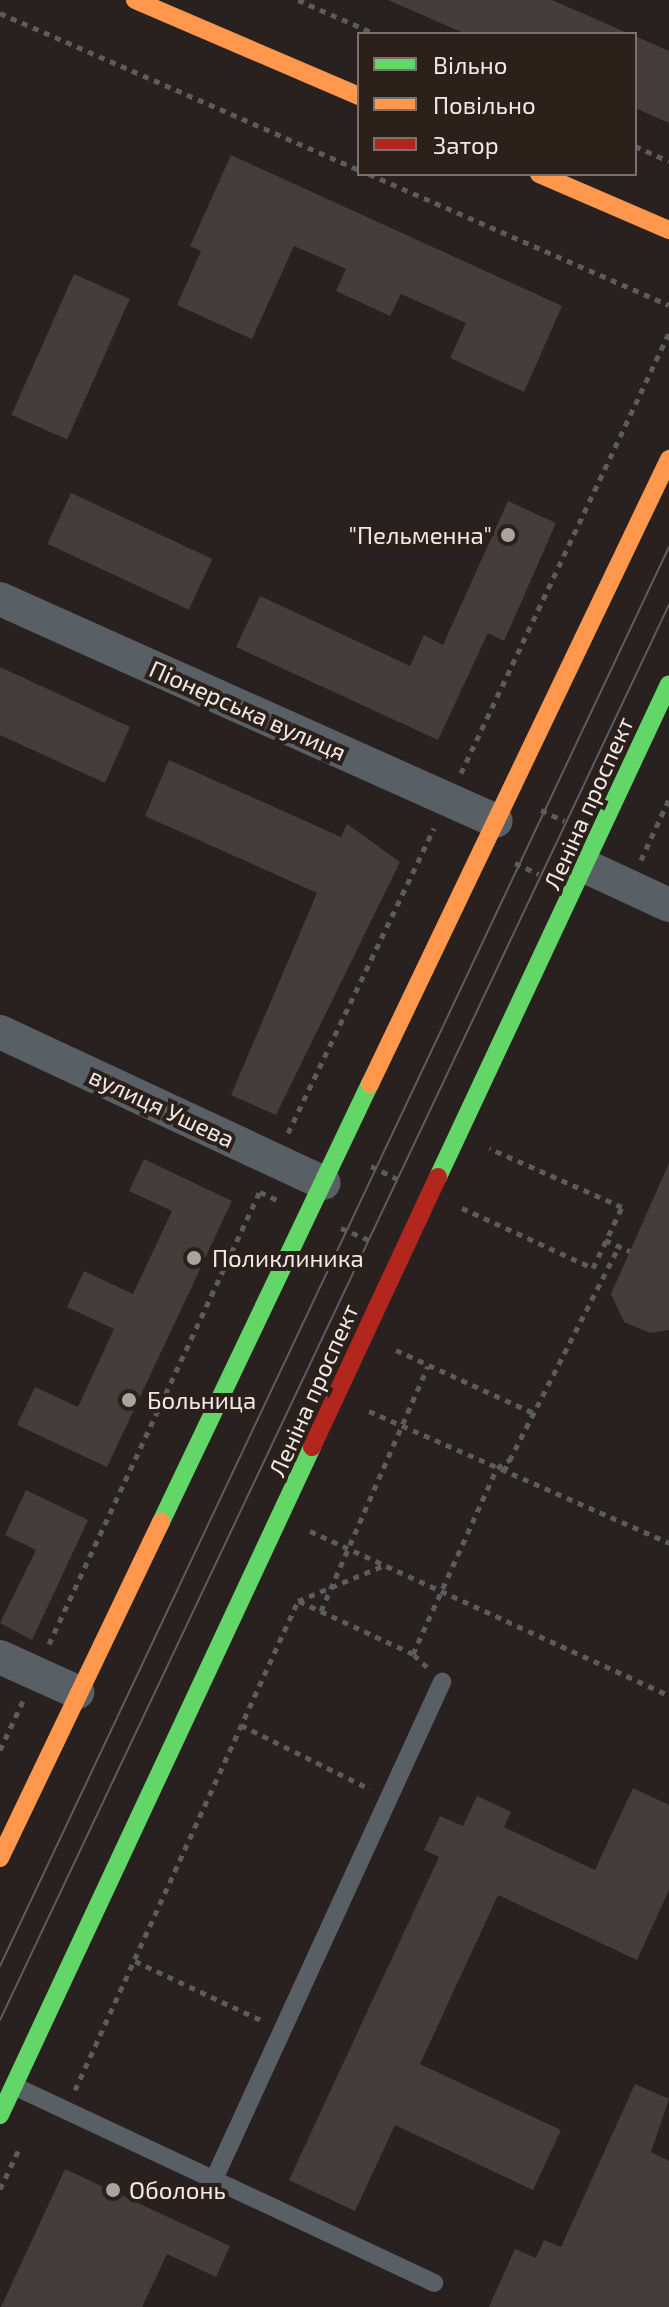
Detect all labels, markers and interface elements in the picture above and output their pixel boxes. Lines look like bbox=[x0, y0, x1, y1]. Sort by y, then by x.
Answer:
legend bbox=[357, 32, 637, 176]
text: Вільно bbox=[433, 50, 507, 79]
text: Повільно bbox=[433, 90, 536, 119]
text: Затор bbox=[433, 130, 499, 159]
place label: "Пельменна" bbox=[348, 521, 492, 549]
marker: "Пельменна" bbox=[499, 526, 517, 544]
street label: Піонерська вулиця bbox=[145, 654, 351, 766]
street label: Леніна проспект bbox=[537, 712, 639, 894]
street label: вулиця Ушева bbox=[85, 1061, 239, 1153]
place label: Поликлиника bbox=[212, 1244, 364, 1272]
marker: Поликлиника bbox=[183, 1247, 205, 1269]
street label: Леніна проспект bbox=[262, 1299, 364, 1481]
place label: Больница bbox=[147, 1386, 256, 1414]
marker: Больница bbox=[118, 1389, 140, 1411]
place label: Оболонь bbox=[129, 2176, 226, 2204]
marker: Оболонь bbox=[104, 2181, 122, 2199]

